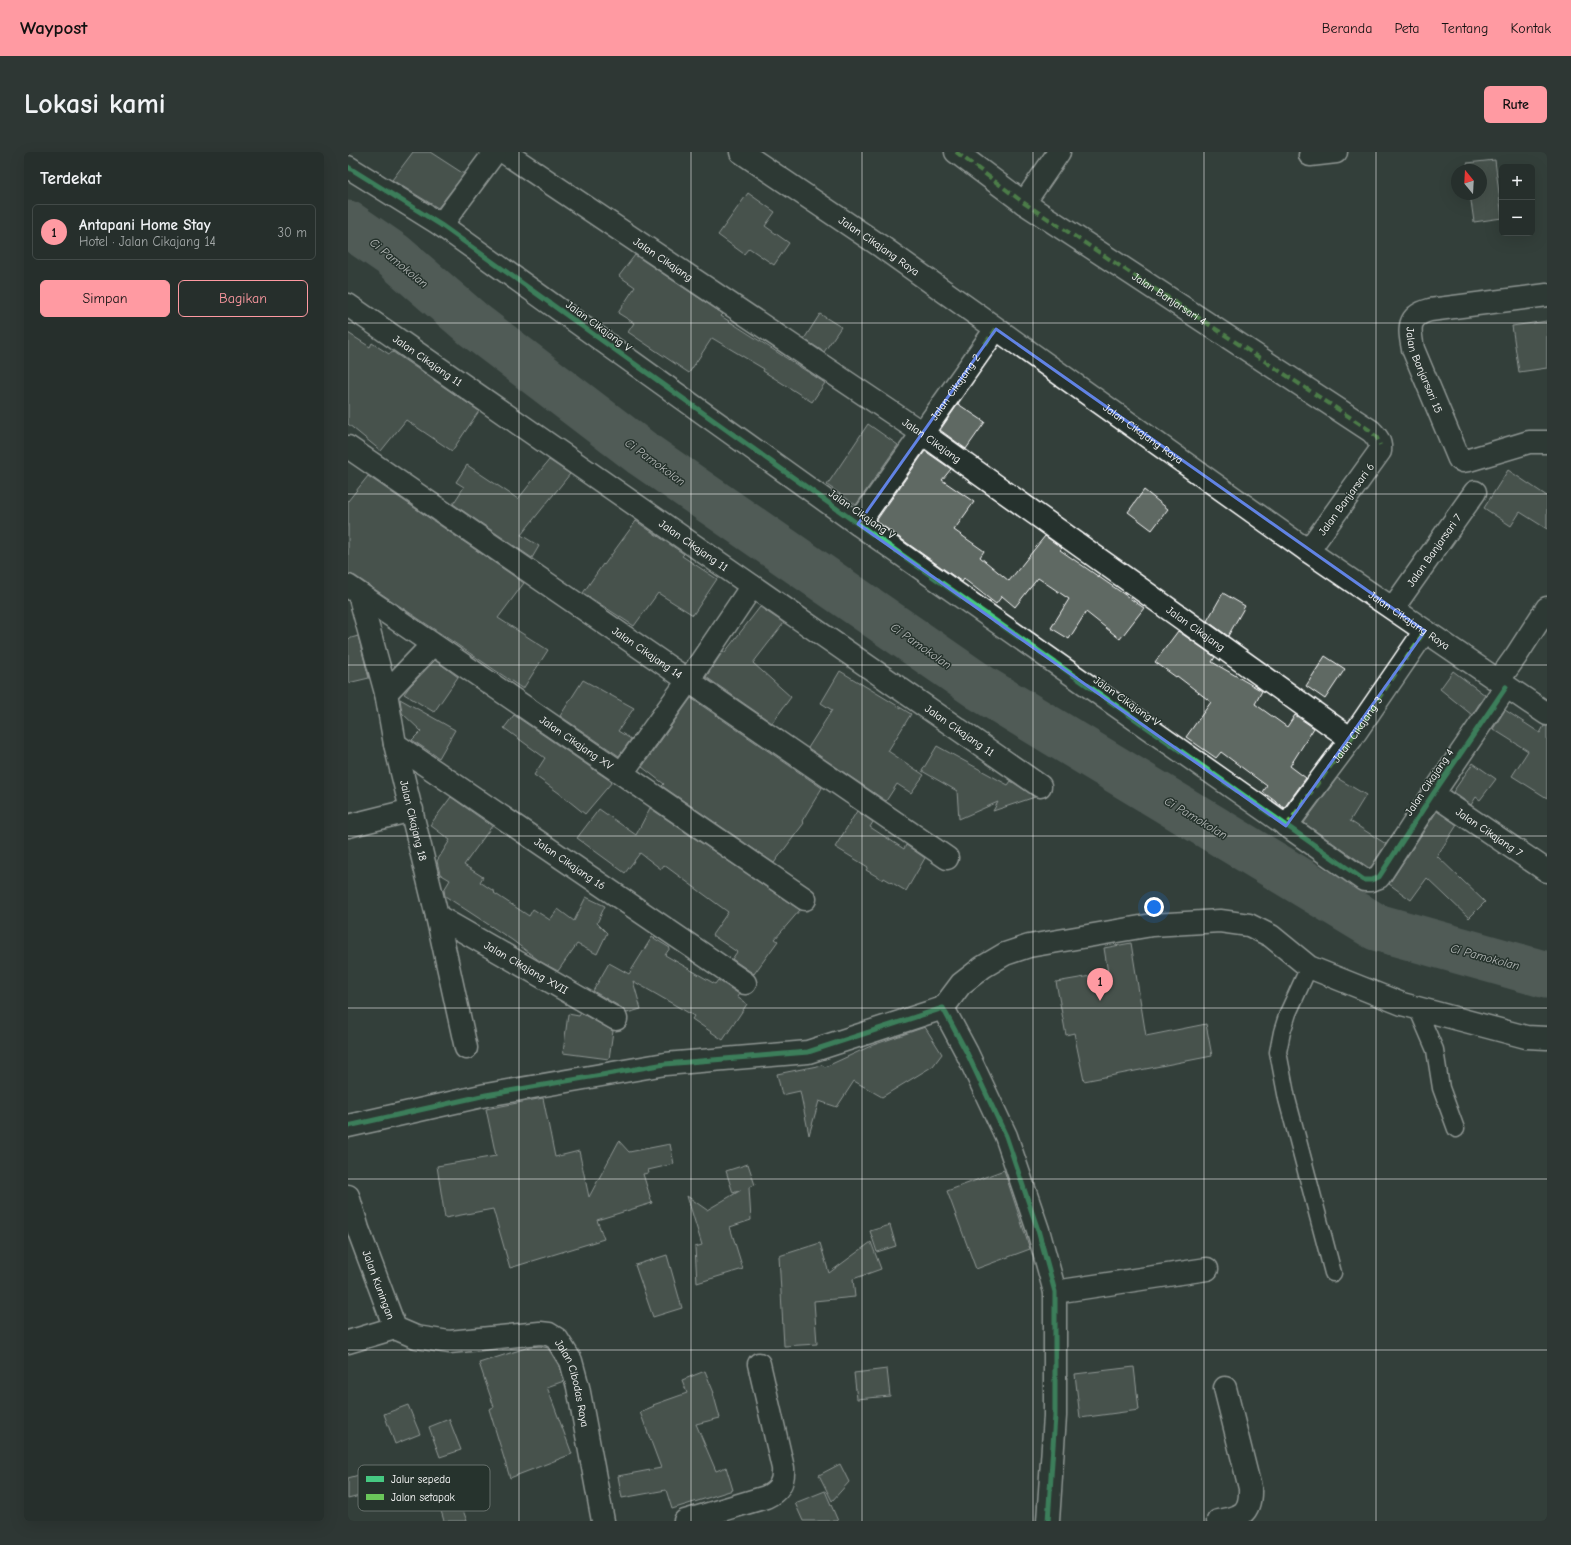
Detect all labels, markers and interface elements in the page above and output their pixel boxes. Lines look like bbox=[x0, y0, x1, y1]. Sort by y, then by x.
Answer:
text: Waypost bbox=[20, 17, 88, 39]
text: Beranda bbox=[1322, 20, 1372, 37]
text: Peta bbox=[1394, 20, 1419, 37]
text: Tentang bbox=[1441, 20, 1488, 37]
text: Kontak bbox=[1510, 20, 1551, 37]
button: Rute bbox=[1484, 86, 1547, 123]
text: Lokasi kami bbox=[24, 88, 166, 120]
north arrow bbox=[1451, 164, 1487, 200]
map controls bbox=[1499, 164, 1535, 236]
button: + bbox=[1499, 164, 1535, 200]
text: Terdekat bbox=[40, 169, 102, 188]
button: − bbox=[1499, 200, 1535, 236]
street label: Jalan Cikajang Raya bbox=[836, 214, 922, 279]
text: Antapani Home Stay bbox=[79, 216, 211, 234]
text: 1 bbox=[51, 225, 57, 240]
text: 30 m bbox=[277, 225, 307, 240]
text: Hotel · Jalan Cikajang 14 bbox=[79, 234, 216, 249]
water label: Ci Pamokolan bbox=[367, 235, 431, 291]
street label: Jalan Cikajang bbox=[631, 235, 695, 284]
street label: Jalan Banjarsari 4 bbox=[1130, 270, 1209, 328]
button: Simpan bbox=[40, 280, 170, 317]
button: Bagikan bbox=[178, 280, 308, 317]
street label: Jalan Cikajang V bbox=[563, 298, 634, 355]
street label: Jalan Banjarsari 15 bbox=[1403, 327, 1445, 415]
street label: Jalan Cikajang 11 bbox=[390, 332, 464, 389]
street label: Jalan Cikajang 2 bbox=[928, 351, 984, 423]
street label: Jalan Cikajang Raya bbox=[1100, 401, 1185, 467]
street label: Jalan Cikajang bbox=[900, 416, 964, 466]
water label: Ci Pamokolan bbox=[622, 436, 688, 489]
street label: Jalan Banjarsari 6 bbox=[1316, 460, 1377, 538]
street label: Jalan Cikajang V bbox=[826, 487, 898, 542]
street label: Jalan Banjarsari 7 bbox=[1404, 511, 1464, 589]
street label: Jalan Cikajang 11 bbox=[656, 517, 730, 574]
street label: Jalan Cikajang Raya bbox=[1366, 588, 1452, 653]
street label: Jalan Cikajang bbox=[1164, 603, 1227, 654]
water label: Ci Pamokolan bbox=[888, 620, 954, 672]
street label: Jalan Cikajang 14 bbox=[609, 624, 685, 681]
street label: Jalan Cikajang V bbox=[1091, 674, 1163, 729]
street label: Jalan Cikajang 3 bbox=[1330, 694, 1385, 765]
street label: Jalan Cikajang 11 bbox=[922, 702, 997, 759]
street label: Jalan Cikajang XV bbox=[537, 713, 615, 773]
street label: Jalan Cikajang 4 bbox=[1402, 746, 1457, 818]
street label: Jalan Cikajang 18 bbox=[397, 779, 429, 862]
water label: Ci Pamokolan bbox=[1162, 794, 1230, 842]
street label: Jalan Cikajang 7 bbox=[1453, 805, 1525, 860]
street label: Jalan Cikajang 16 bbox=[532, 835, 608, 893]
your location bbox=[1144, 897, 1164, 917]
street label: Jalan Cikajang XVII bbox=[482, 939, 570, 997]
water label: Ci Pamokolan bbox=[1449, 941, 1521, 973]
pin: 1 bbox=[1087, 968, 1113, 1001]
street label: Jalan Kuningan bbox=[360, 1249, 397, 1321]
street label: Jalan Cibodas Raya bbox=[552, 1337, 591, 1428]
legend bbox=[358, 1465, 490, 1511]
text: Jalur sepeda bbox=[391, 1473, 451, 1486]
text: Jalan setapak bbox=[391, 1491, 456, 1504]

